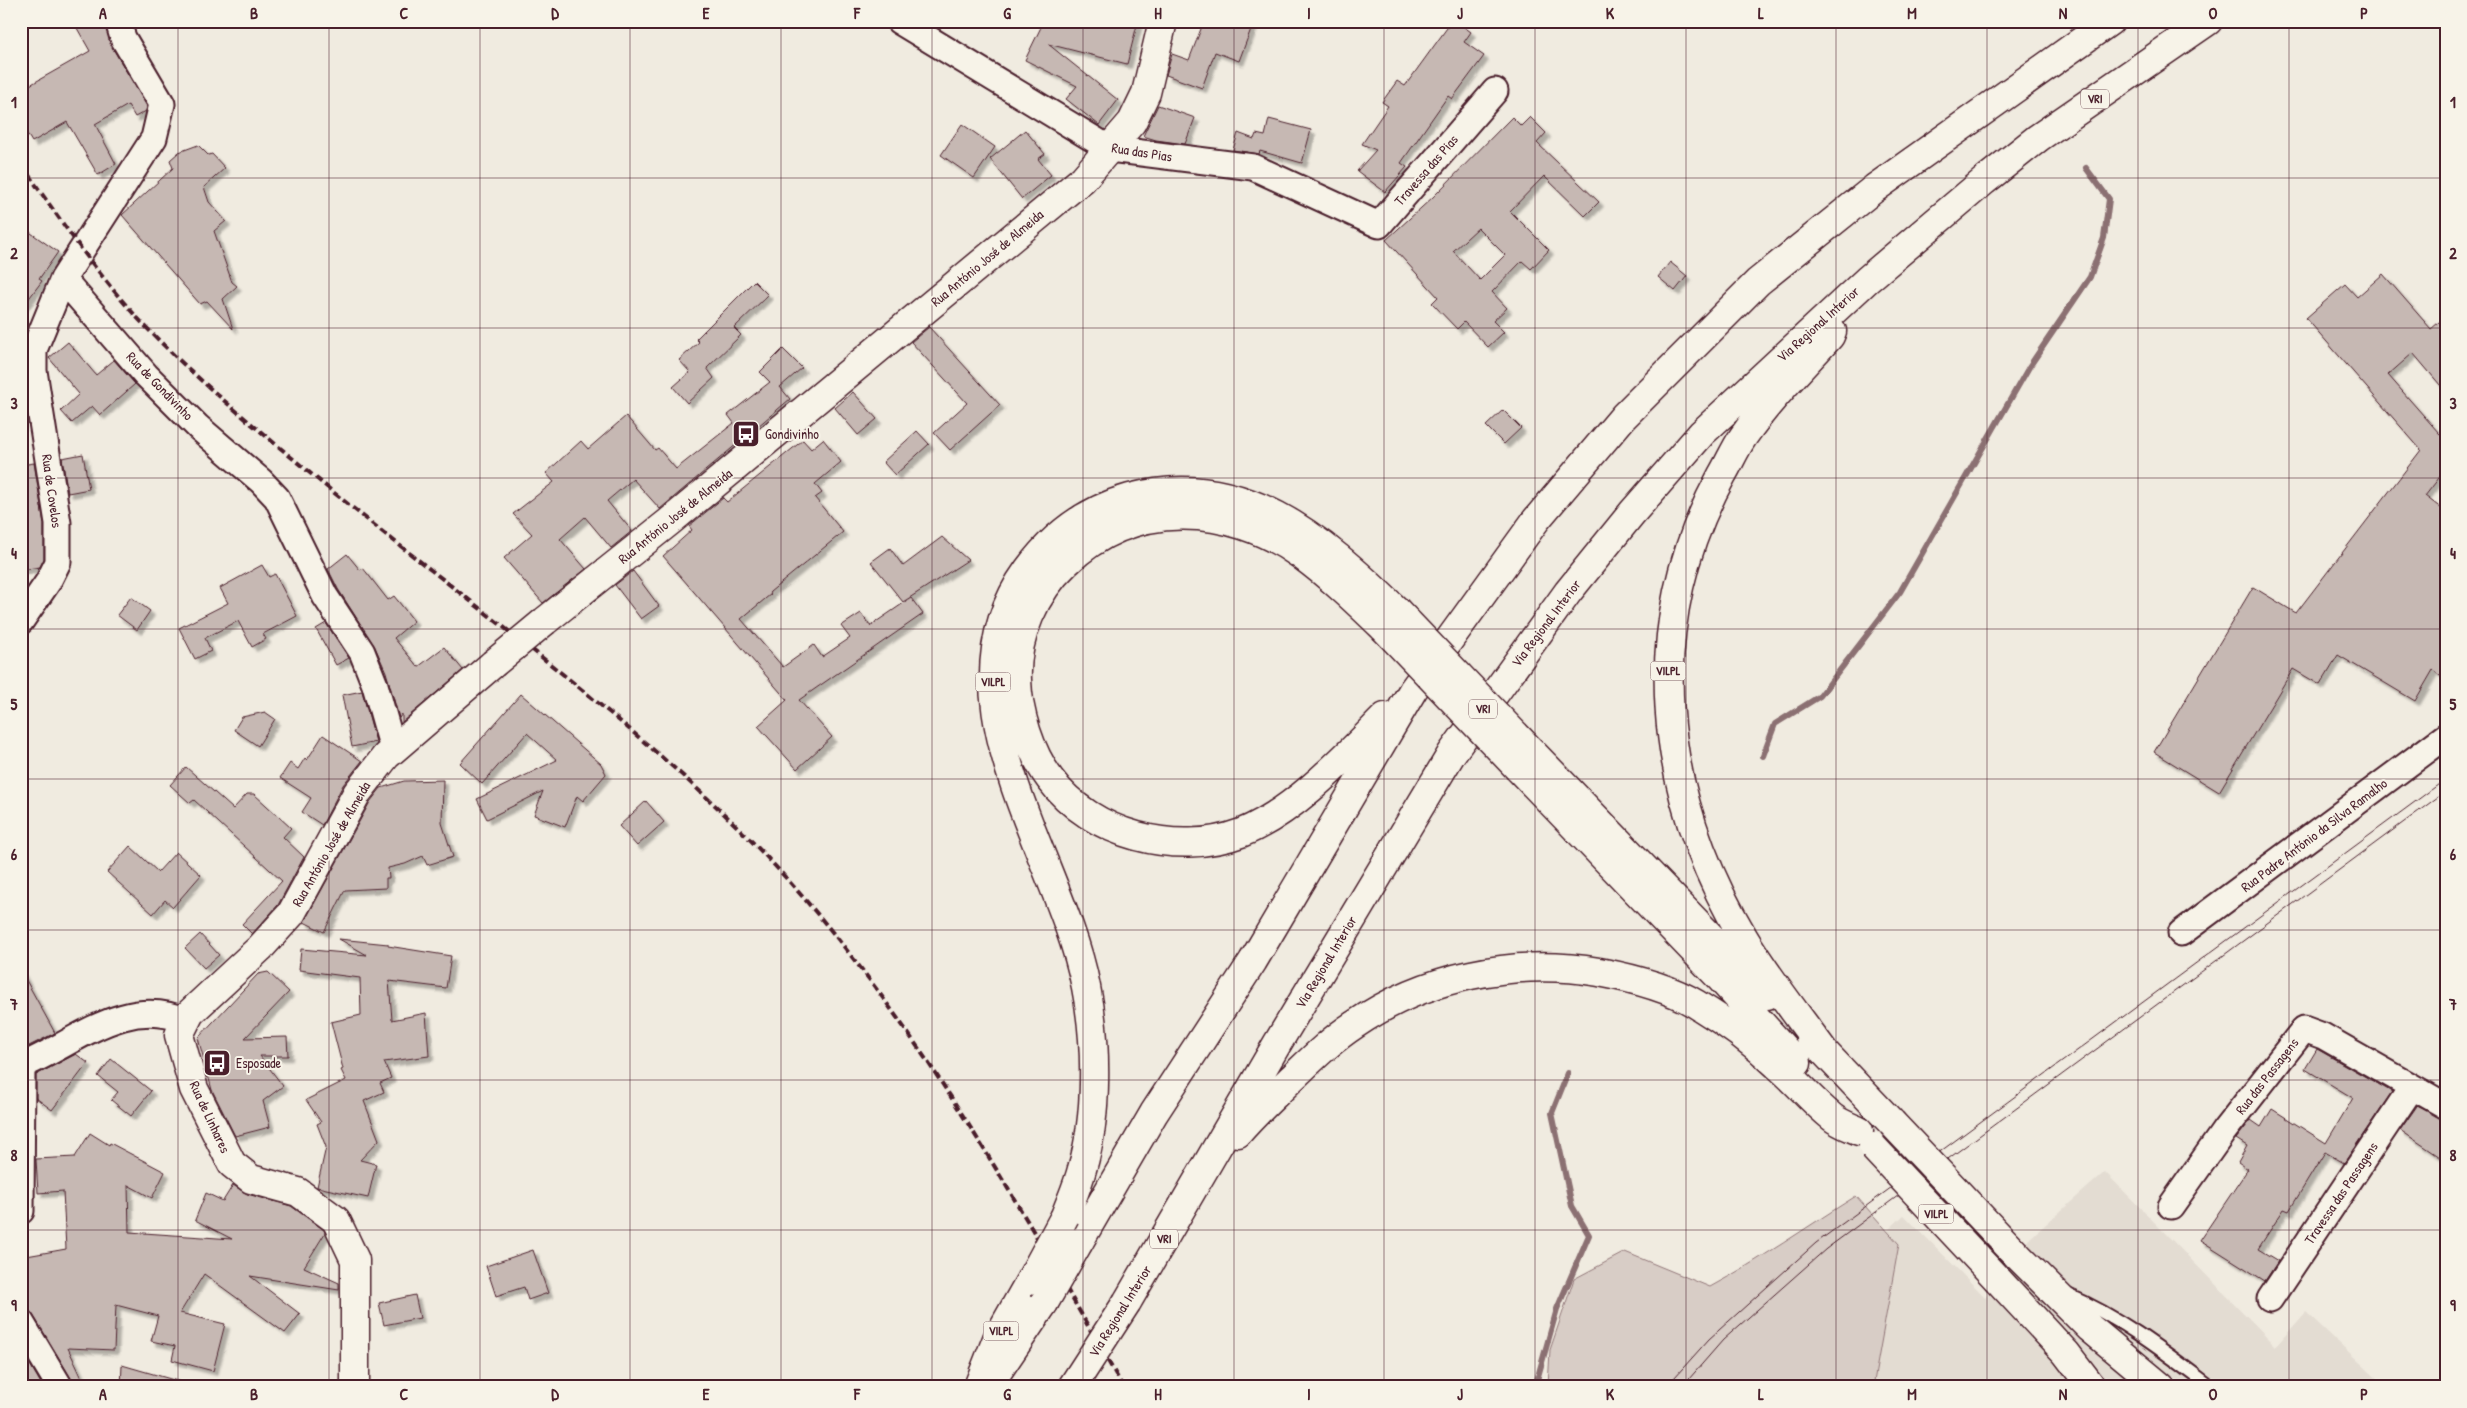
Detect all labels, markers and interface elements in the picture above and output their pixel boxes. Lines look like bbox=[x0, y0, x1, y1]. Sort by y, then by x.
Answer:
text: A bbox=[99, 2, 107, 24]
text: B bbox=[250, 2, 258, 24]
text: C bbox=[400, 2, 409, 24]
text: D bbox=[551, 2, 559, 24]
text: E bbox=[702, 2, 710, 24]
text: F bbox=[853, 2, 861, 24]
text: G bbox=[1003, 2, 1011, 24]
text: H bbox=[1154, 2, 1162, 24]
text: I bbox=[1307, 2, 1311, 24]
text: J bbox=[1457, 2, 1463, 24]
text: K bbox=[1606, 2, 1615, 24]
text: L bbox=[1758, 2, 1764, 24]
text: M bbox=[1907, 2, 1917, 24]
text: N bbox=[2059, 2, 2068, 24]
text: O bbox=[2209, 2, 2218, 24]
text: P bbox=[2360, 2, 2368, 24]
road number: VRI bbox=[2081, 90, 2109, 108]
text: 1 bbox=[11, 91, 17, 113]
text: 1 bbox=[2450, 91, 2456, 113]
street label: Travessa das Pias bbox=[1389, 130, 1462, 209]
street label: Rua das Pias bbox=[1110, 137, 1174, 166]
street label: Rua António José de Almeida bbox=[926, 205, 1047, 310]
text: 2 bbox=[10, 242, 18, 264]
text: 2 bbox=[2449, 242, 2457, 264]
street label: Via Regional Interior bbox=[1772, 281, 1864, 367]
street label: Rua de Gondivinho bbox=[123, 347, 198, 424]
text: 3 bbox=[10, 392, 18, 414]
text: 3 bbox=[2449, 392, 2457, 414]
bus stop icon: Gondivinho bbox=[731, 419, 761, 449]
place label: Gondivinho bbox=[765, 424, 819, 443]
street label: Rua de Covelos bbox=[38, 453, 67, 529]
street label: Rua António José de Almeida bbox=[614, 463, 736, 568]
text: 4 bbox=[11, 542, 17, 564]
text: 4 bbox=[2450, 542, 2456, 564]
street label: Via Regional Interior bbox=[1506, 575, 1586, 671]
road number: VILPL bbox=[1650, 661, 1686, 680]
road number: VILPL bbox=[976, 672, 1010, 692]
text: 5 bbox=[11, 693, 18, 715]
text: 5 bbox=[2450, 693, 2457, 715]
road number: VRI bbox=[1469, 700, 1497, 719]
street label: Rua Padre António da Silva Ramalho bbox=[2237, 773, 2391, 896]
street label: Rua António José de Almeida bbox=[287, 777, 374, 910]
text: 6 bbox=[11, 843, 18, 865]
text: 6 bbox=[2450, 843, 2457, 865]
street label: Via Regional Interior bbox=[1290, 911, 1362, 1012]
text: 7 bbox=[9, 993, 18, 1015]
text: 7 bbox=[2448, 993, 2457, 1015]
street label: Rua das Passagens bbox=[2231, 1034, 2303, 1118]
bus stop icon: Esposade bbox=[202, 1048, 232, 1078]
place label: Esposade bbox=[236, 1053, 282, 1073]
street label: Rua de Linhares bbox=[186, 1078, 235, 1156]
street label: Travessa das Passagens bbox=[2299, 1138, 2383, 1248]
text: 8 bbox=[11, 1144, 18, 1166]
text: 8 bbox=[2450, 1144, 2457, 1166]
road number: VILPL bbox=[1918, 1204, 1954, 1224]
road number: VRI bbox=[1150, 1230, 1178, 1248]
street label: Via Regional Interior bbox=[1084, 1261, 1157, 1361]
text: 9 bbox=[11, 1294, 17, 1316]
text: 9 bbox=[2450, 1294, 2456, 1316]
road number: VILPL bbox=[984, 1322, 1018, 1340]
text: A bbox=[99, 1383, 107, 1405]
text: B bbox=[250, 1383, 258, 1405]
text: C bbox=[400, 1383, 409, 1405]
text: D bbox=[551, 1383, 559, 1405]
text: E bbox=[702, 1383, 710, 1405]
text: F bbox=[853, 1383, 861, 1405]
text: G bbox=[1003, 1383, 1011, 1405]
text: H bbox=[1154, 1383, 1162, 1405]
text: I bbox=[1307, 1383, 1311, 1405]
text: J bbox=[1457, 1383, 1463, 1405]
text: K bbox=[1606, 1383, 1615, 1405]
text: L bbox=[1758, 1383, 1764, 1405]
text: M bbox=[1907, 1383, 1917, 1405]
text: N bbox=[2059, 1383, 2068, 1405]
text: O bbox=[2209, 1383, 2218, 1405]
text: P bbox=[2360, 1383, 2368, 1405]

